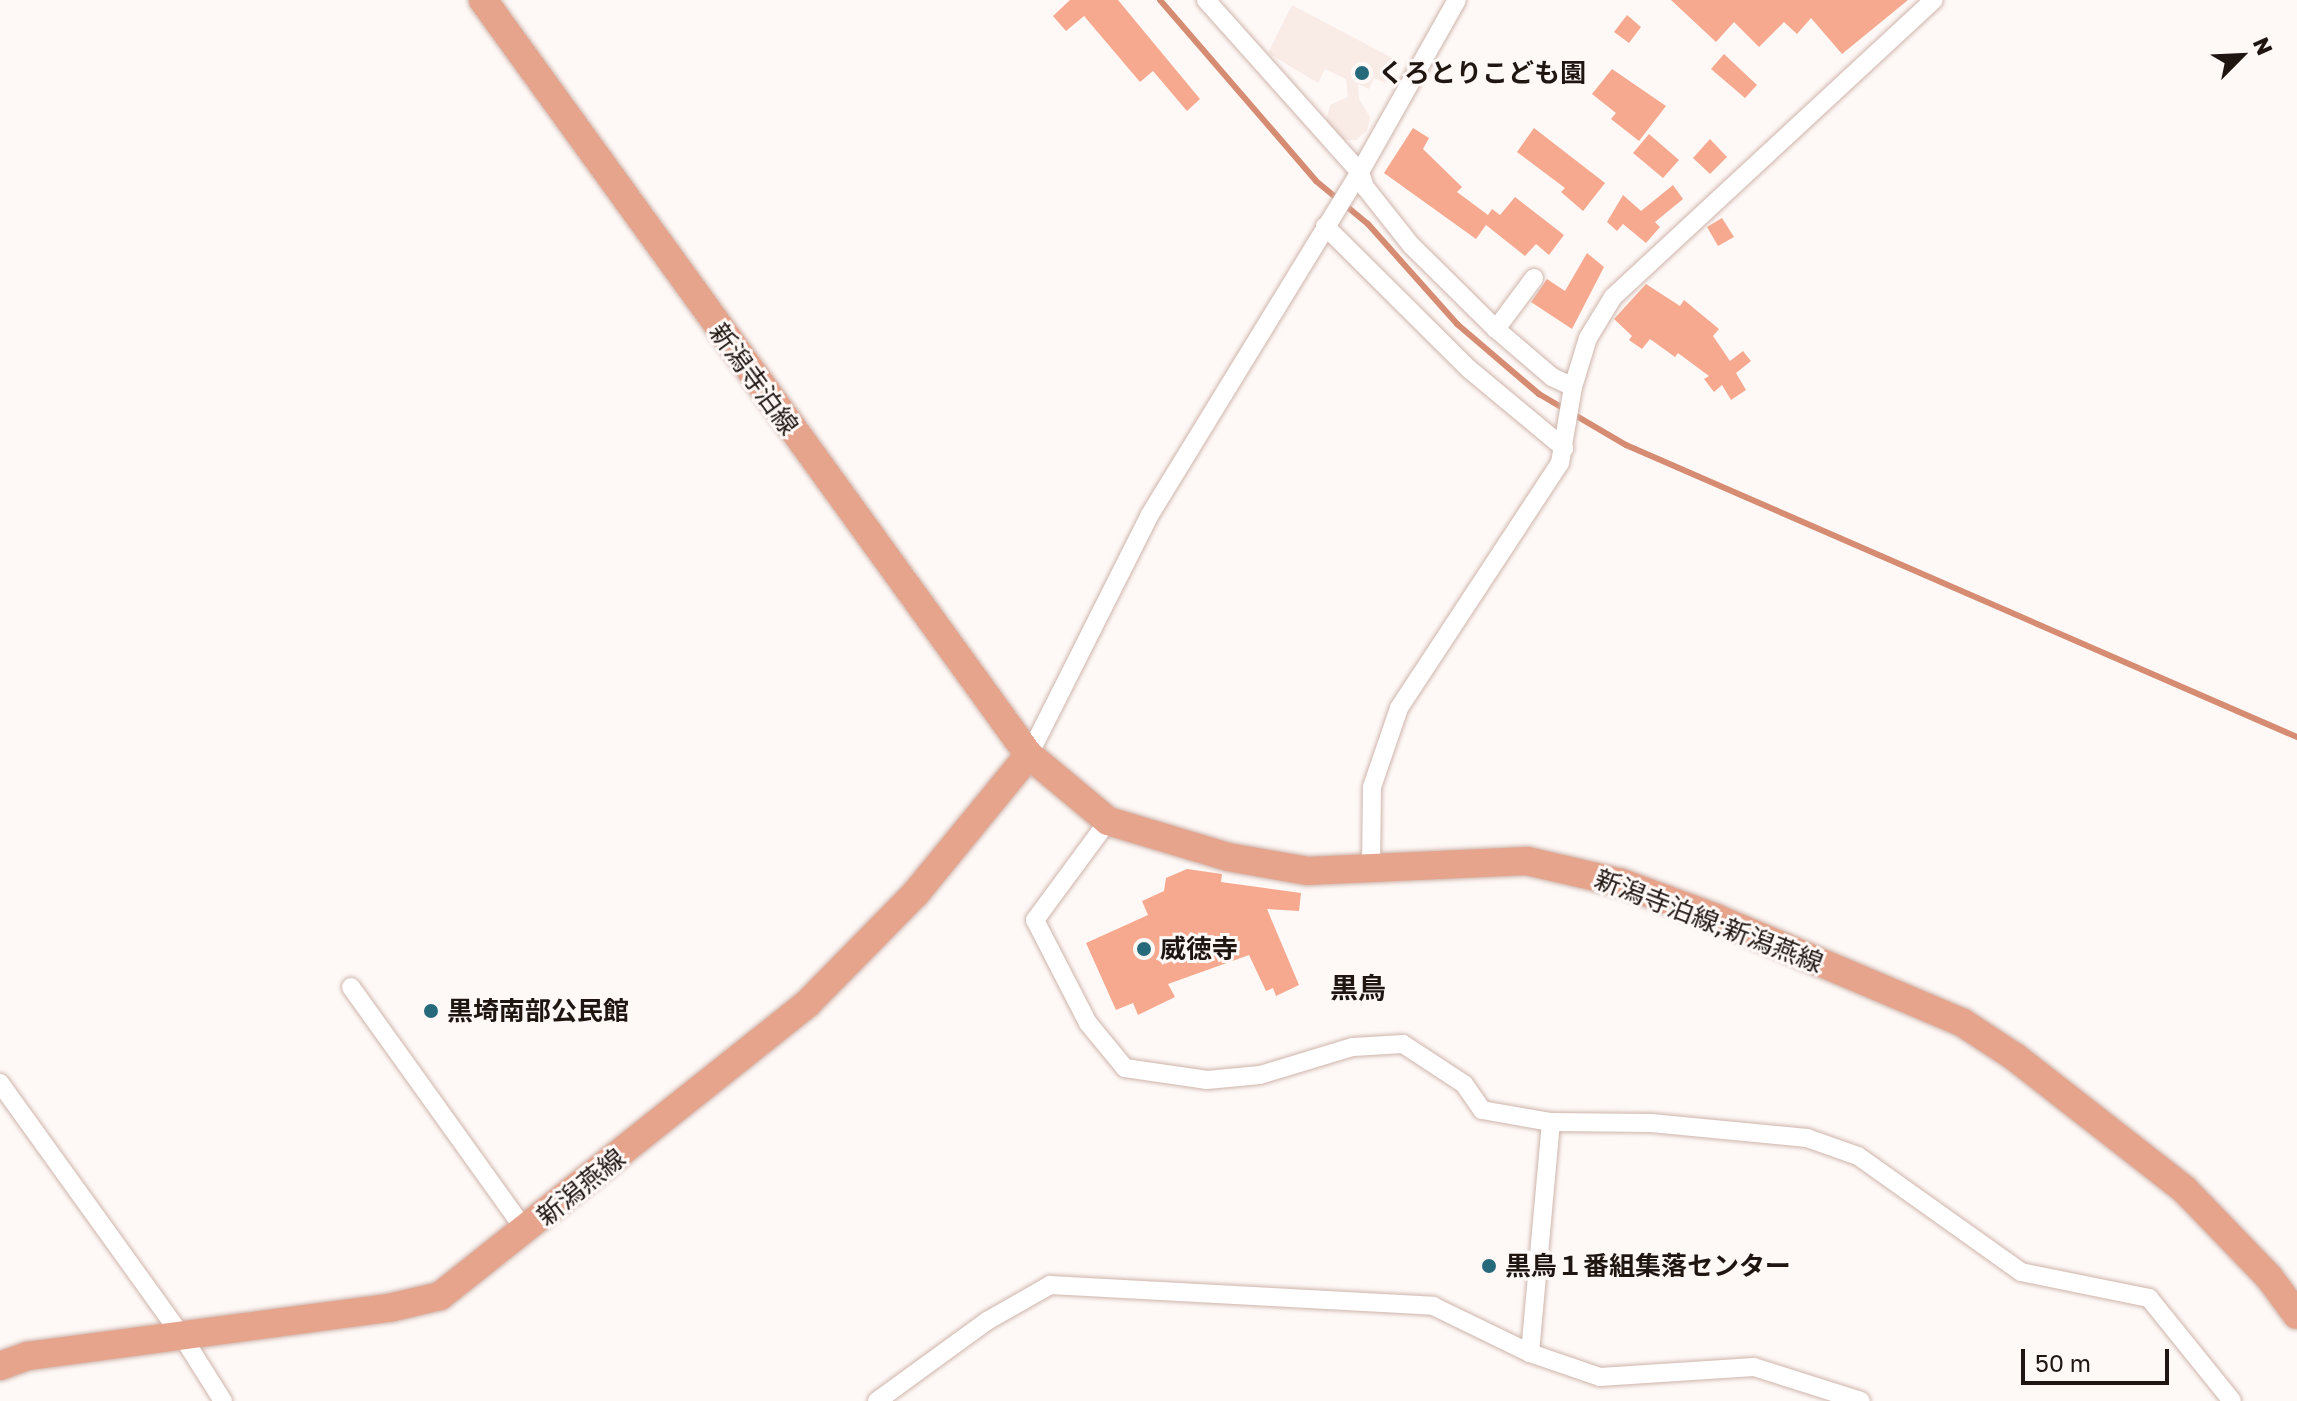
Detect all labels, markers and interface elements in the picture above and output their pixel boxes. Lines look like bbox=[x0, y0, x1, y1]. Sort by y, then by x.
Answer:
north arrow bbox=[2201, 16, 2281, 96]
text: N bbox=[2248, 33, 2279, 59]
place label: くろとりこども園 bbox=[1378, 57, 1586, 89]
marker: くろとりこども園 bbox=[1353, 64, 1371, 82]
street label: 新潟寺泊線 bbox=[703, 317, 805, 441]
street label: 新潟寺泊線;新潟燕線 bbox=[1591, 863, 1827, 979]
place label: 威徳寺 bbox=[1160, 933, 1238, 965]
marker: 威徳寺 bbox=[1135, 940, 1153, 958]
district label: 黒鳥 bbox=[1330, 971, 1386, 1005]
place label: 黒埼南部公民館 bbox=[447, 995, 629, 1027]
marker: 黒埼南部公民館 bbox=[422, 1002, 440, 1020]
street label: 新潟燕線 bbox=[531, 1142, 631, 1232]
place label: 黒鳥１番組集落センター bbox=[1505, 1250, 1791, 1282]
marker: 黒鳥１番組集落センター bbox=[1480, 1257, 1498, 1275]
scale bar bbox=[2025, 1333, 2173, 1383]
text: 50 m bbox=[2035, 1348, 2091, 1377]

